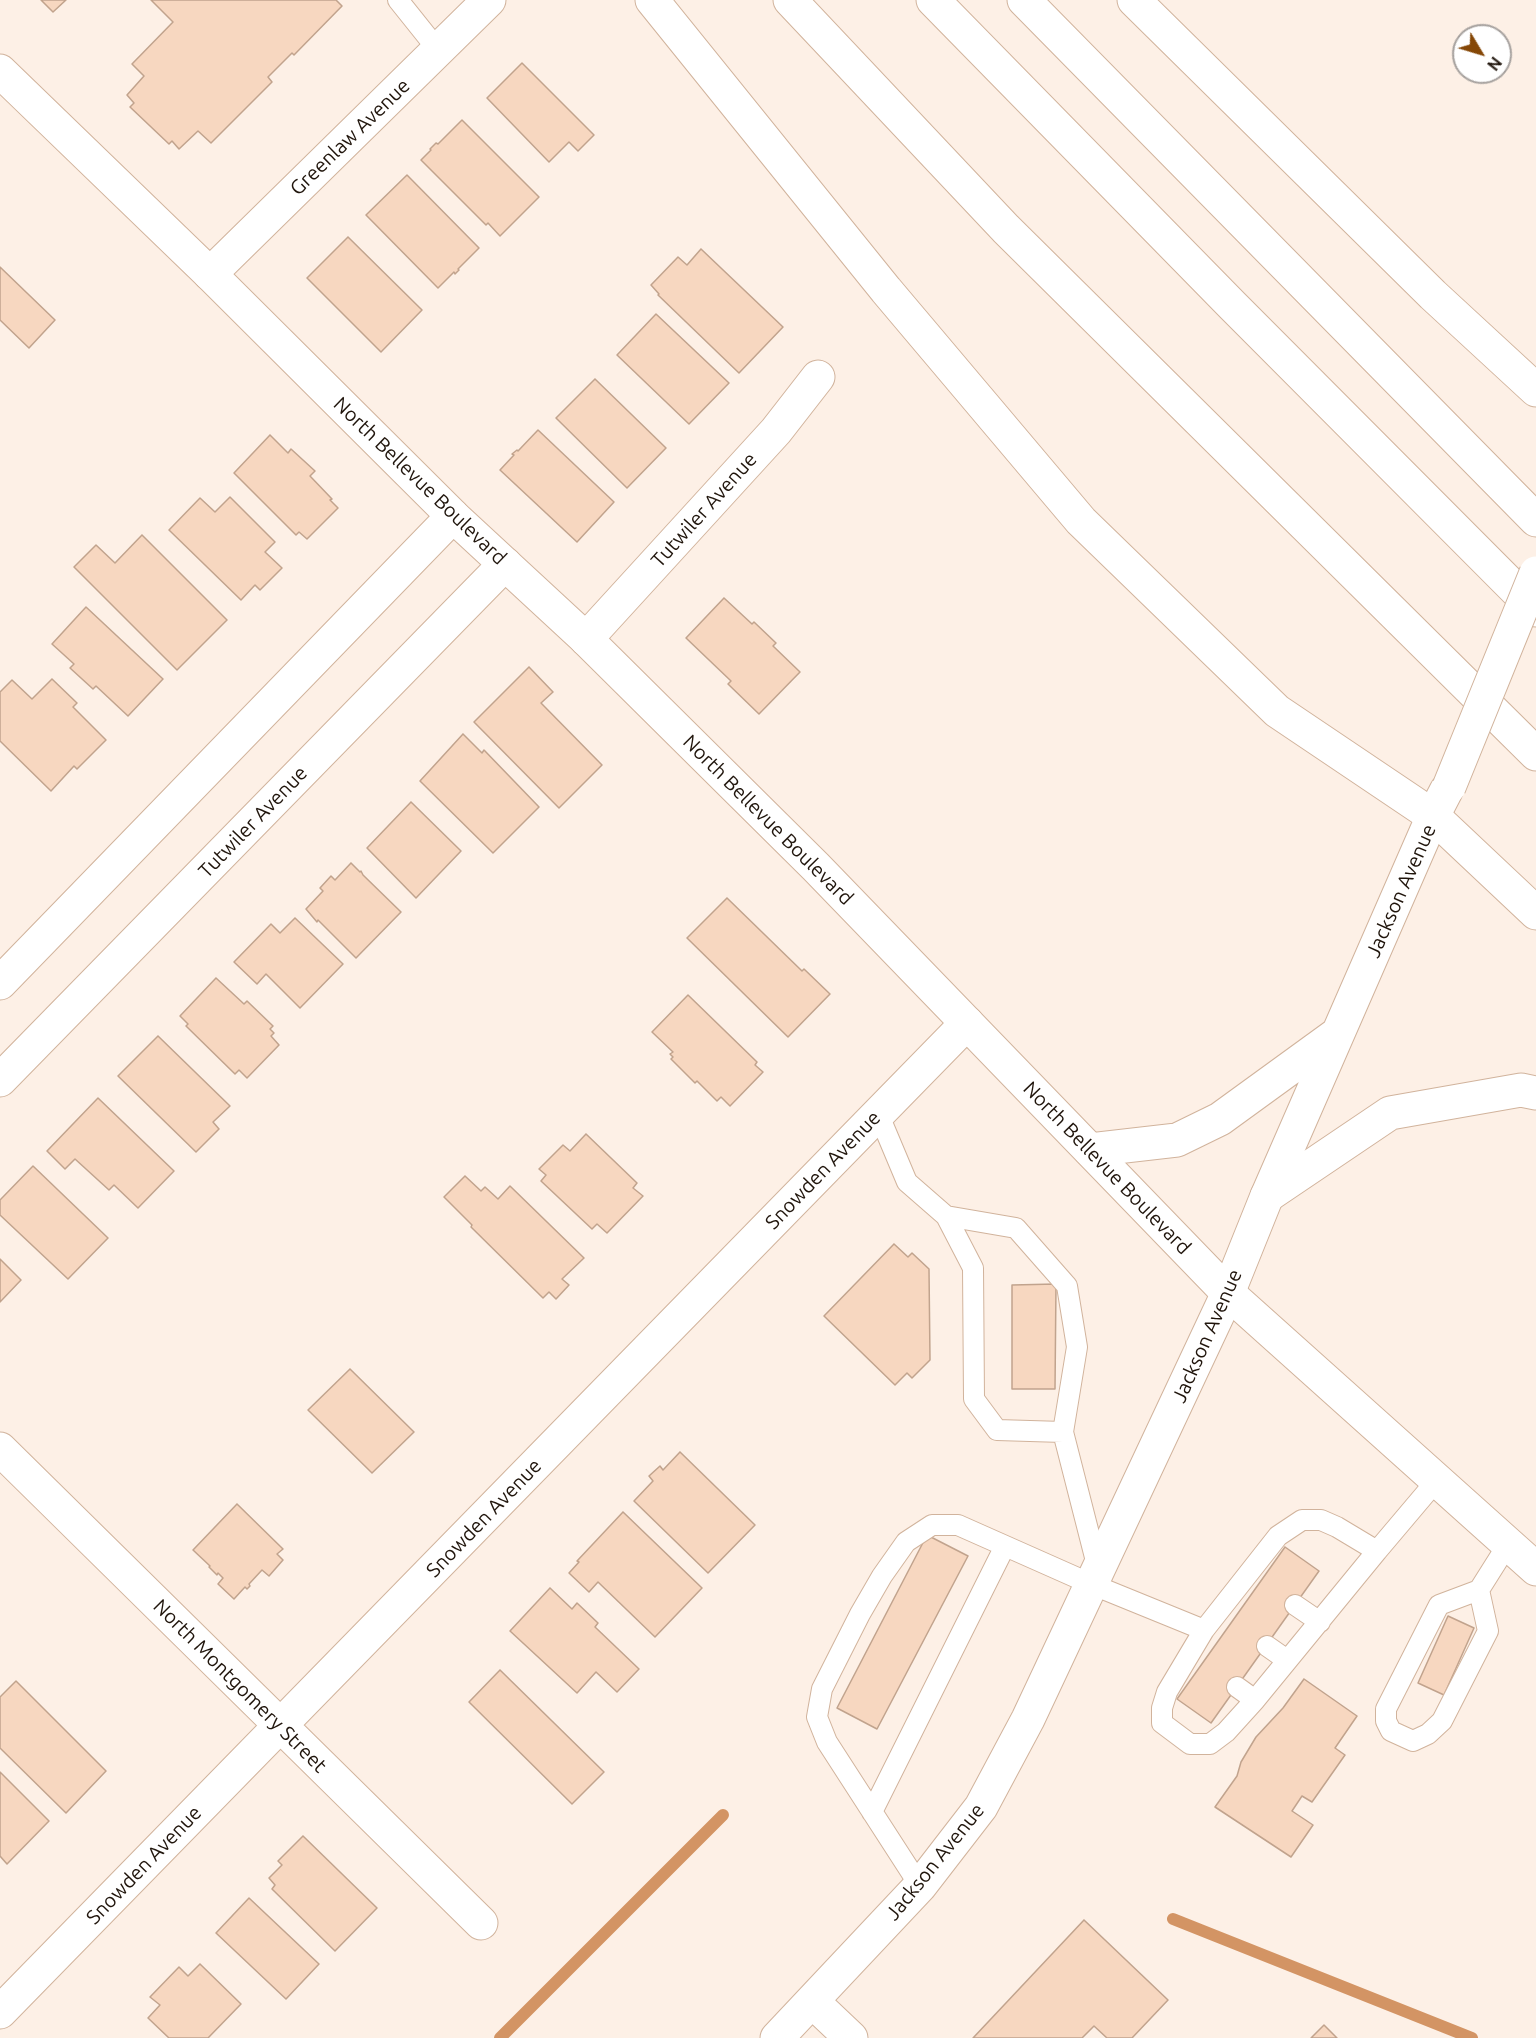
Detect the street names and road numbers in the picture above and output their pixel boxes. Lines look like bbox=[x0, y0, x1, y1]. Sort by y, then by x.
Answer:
street label: Greenlaw Avenue bbox=[285, 74, 415, 200]
street label: North Bellevue Boulevard bbox=[329, 392, 511, 570]
street label: Tutwiler Avenue bbox=[646, 448, 762, 572]
street label: North Bellevue Boulevard bbox=[678, 730, 858, 910]
street label: Tutwiler Avenue bbox=[194, 761, 312, 883]
street label: Jackson Avenue bbox=[1361, 821, 1441, 961]
street label: North Bellevue Boulevard bbox=[1018, 1077, 1196, 1259]
street label: Snowden Avenue bbox=[760, 1106, 886, 1234]
street label: Jackson Avenue bbox=[1167, 1266, 1247, 1406]
street label: Snowden Avenue bbox=[421, 1454, 547, 1582]
street label: North Montgomery Street bbox=[148, 1594, 332, 1778]
street label: Jackson Avenue bbox=[881, 1799, 989, 1925]
street label: Snowden Avenue bbox=[81, 1801, 207, 1929]

